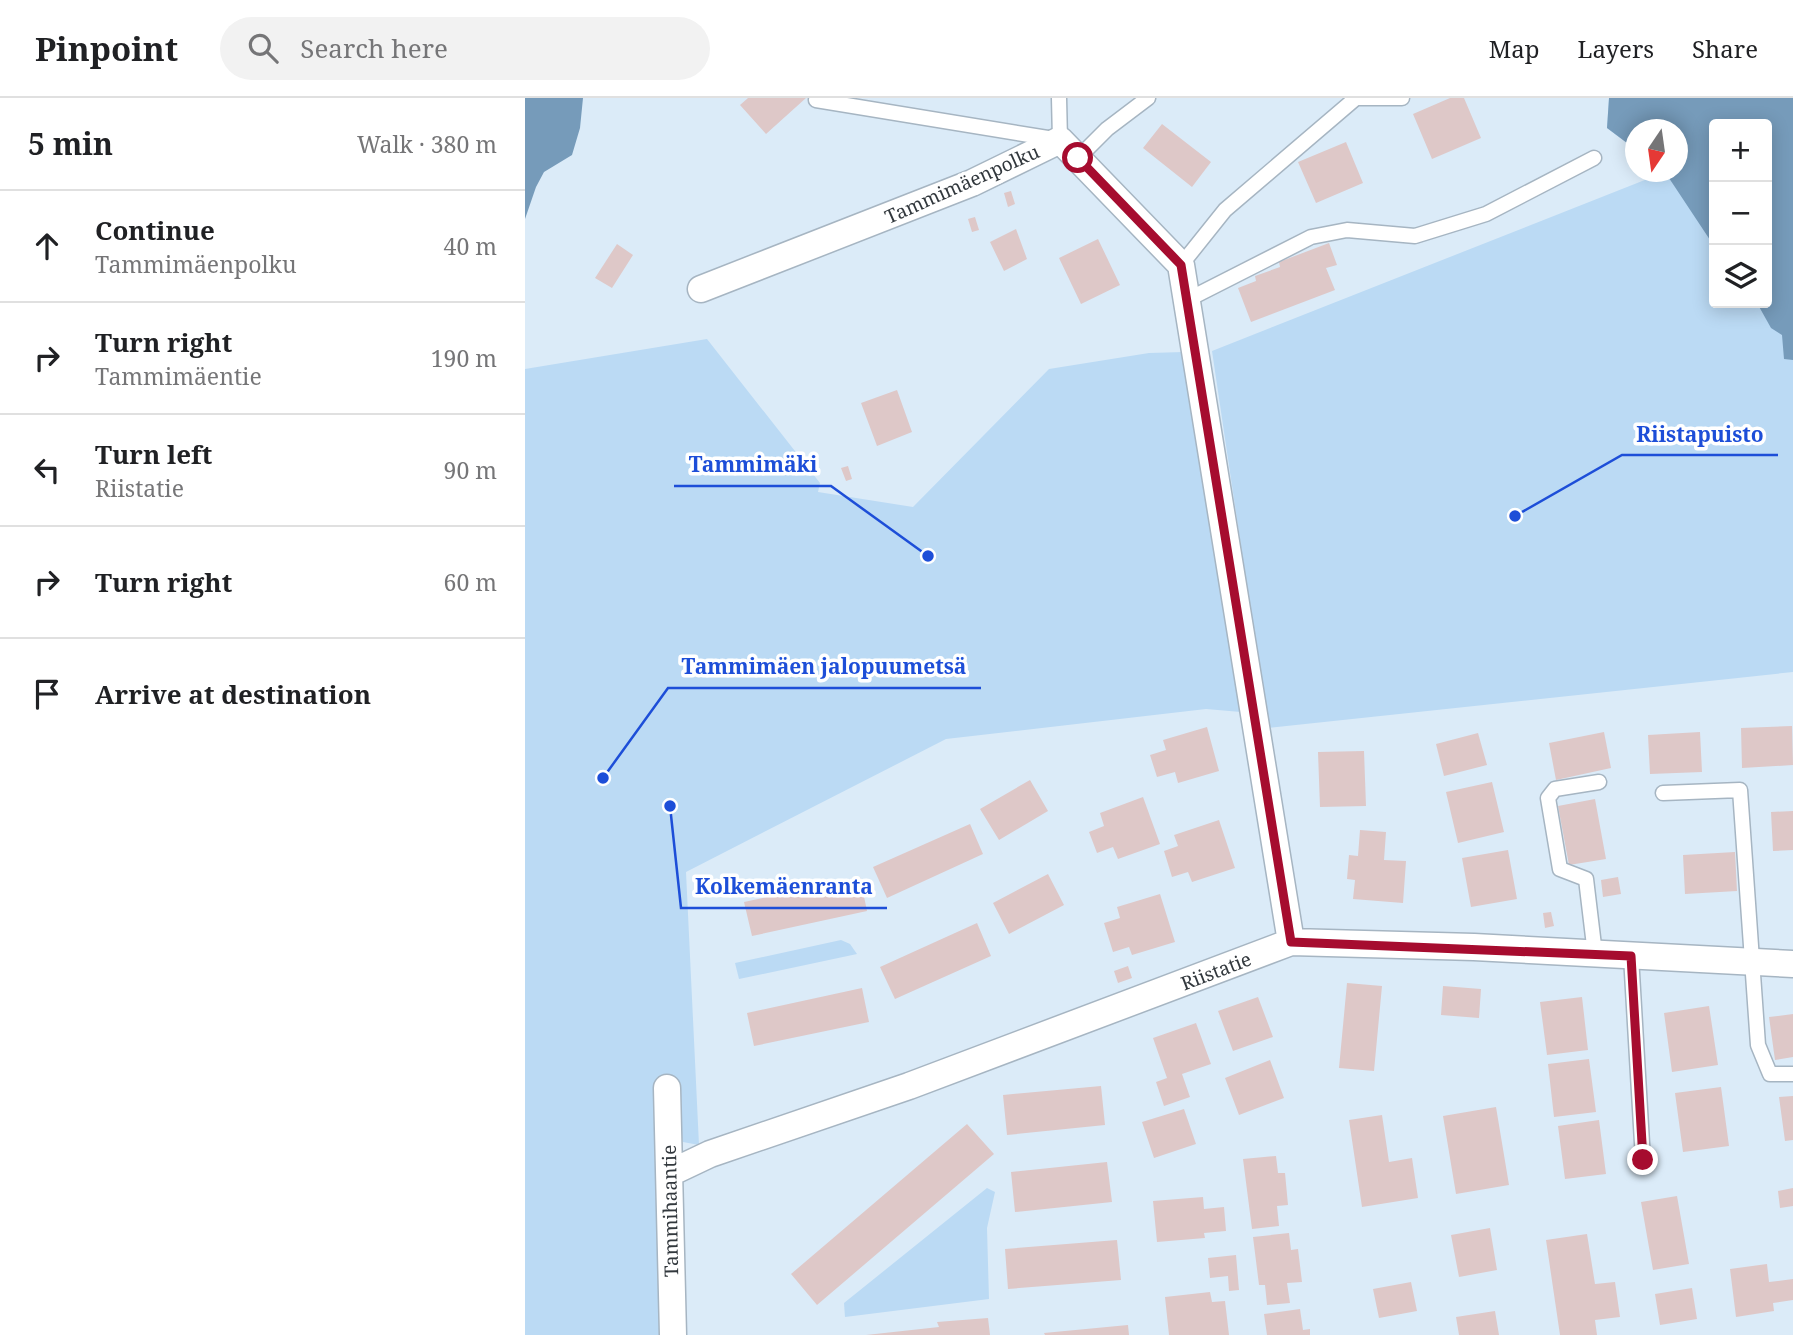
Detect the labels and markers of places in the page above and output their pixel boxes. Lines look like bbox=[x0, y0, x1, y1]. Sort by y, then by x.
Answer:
callout: Riistapuisto bbox=[1622, 413, 1778, 455]
callout: Tammimäki bbox=[674, 444, 831, 486]
callout: Tammimäen jalopuumetsä bbox=[668, 646, 981, 688]
callout: Kolkemäenranta bbox=[681, 866, 887, 908]

